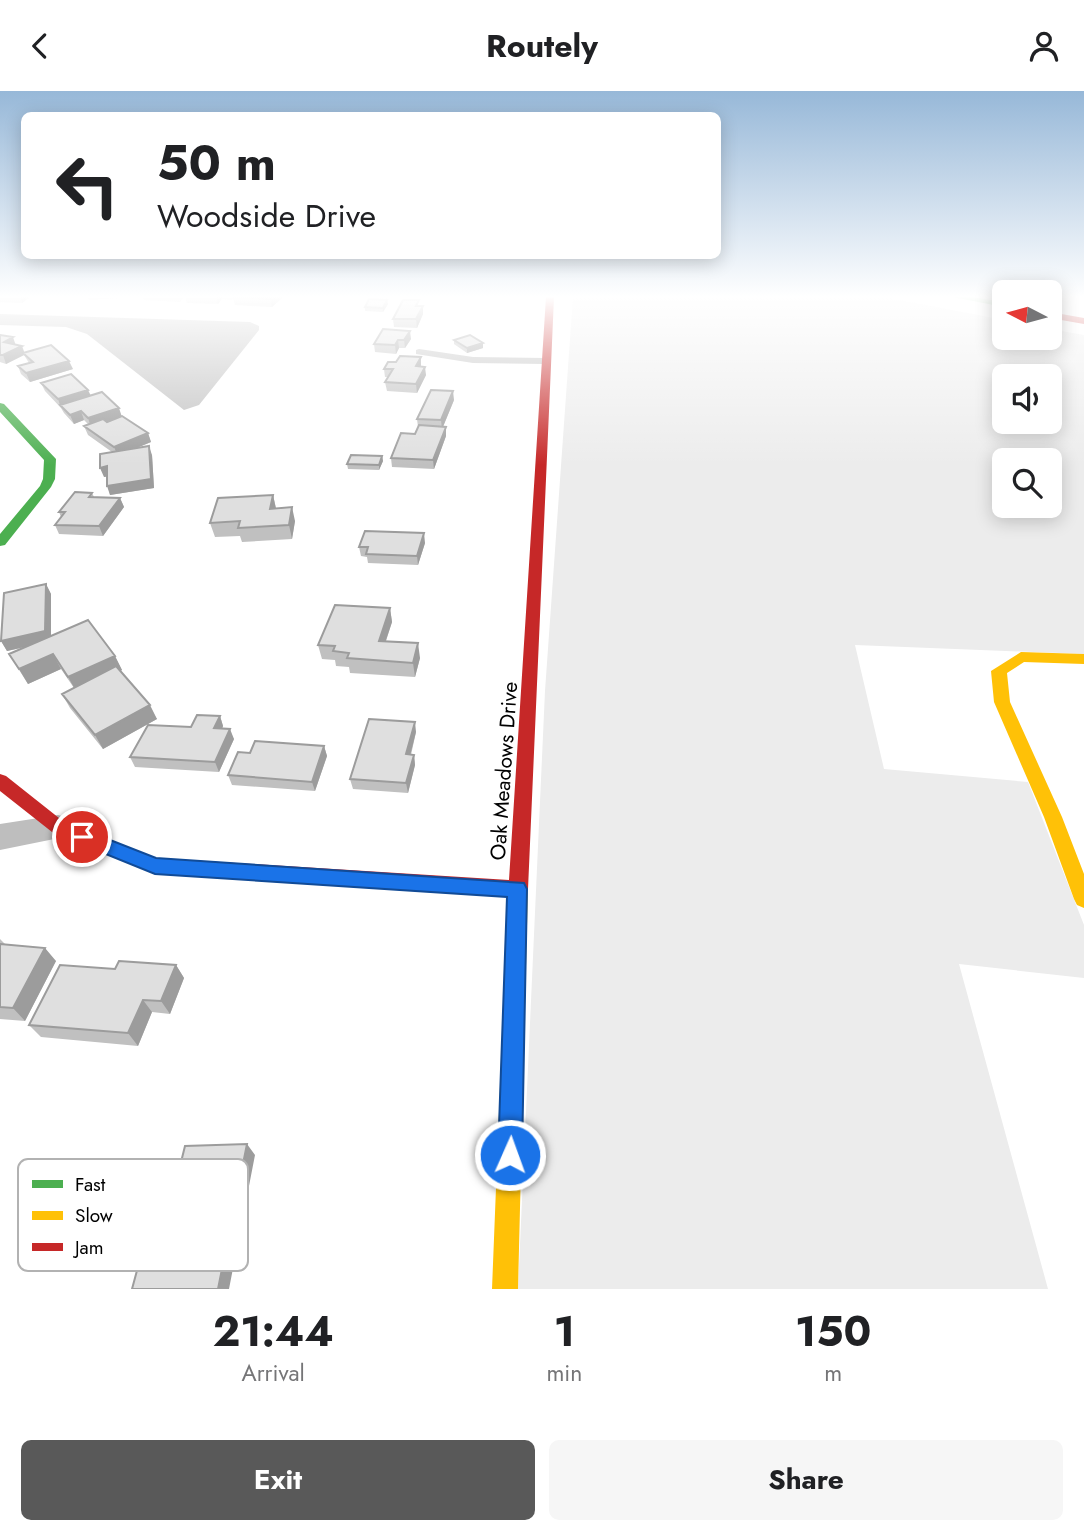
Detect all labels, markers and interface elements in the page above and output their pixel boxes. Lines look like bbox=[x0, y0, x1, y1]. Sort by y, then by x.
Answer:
text: Routely bbox=[486, 23, 598, 69]
icon: back bbox=[21, 27, 59, 65]
icon: person bbox=[1025, 27, 1063, 65]
text: 50 m bbox=[157, 128, 276, 198]
icon: left bbox=[42, 140, 133, 231]
text: Woodside Drive bbox=[157, 193, 376, 239]
north arrow bbox=[992, 280, 1062, 350]
map controls bbox=[992, 280, 1062, 518]
button: sound bbox=[992, 364, 1062, 434]
button: search bbox=[992, 448, 1062, 518]
street label: Oak Meadows Drive bbox=[483, 680, 525, 861]
pin bbox=[52, 807, 112, 867]
icon: arrive bbox=[63, 818, 101, 856]
position arrow bbox=[473, 1118, 547, 1192]
legend bbox=[18, 1159, 248, 1271]
text: Fast bbox=[75, 1171, 106, 1198]
text: Slow bbox=[75, 1202, 113, 1229]
text: Jam bbox=[72, 1234, 104, 1261]
text: 21:44 bbox=[213, 1301, 334, 1362]
text: 1 bbox=[554, 1301, 575, 1362]
text: 150 bbox=[795, 1301, 871, 1362]
text: Arrival bbox=[241, 1356, 305, 1390]
text: min bbox=[546, 1356, 582, 1390]
text: m bbox=[824, 1356, 842, 1390]
button: Exit bbox=[21, 1440, 535, 1520]
button: Share bbox=[549, 1440, 1063, 1520]

